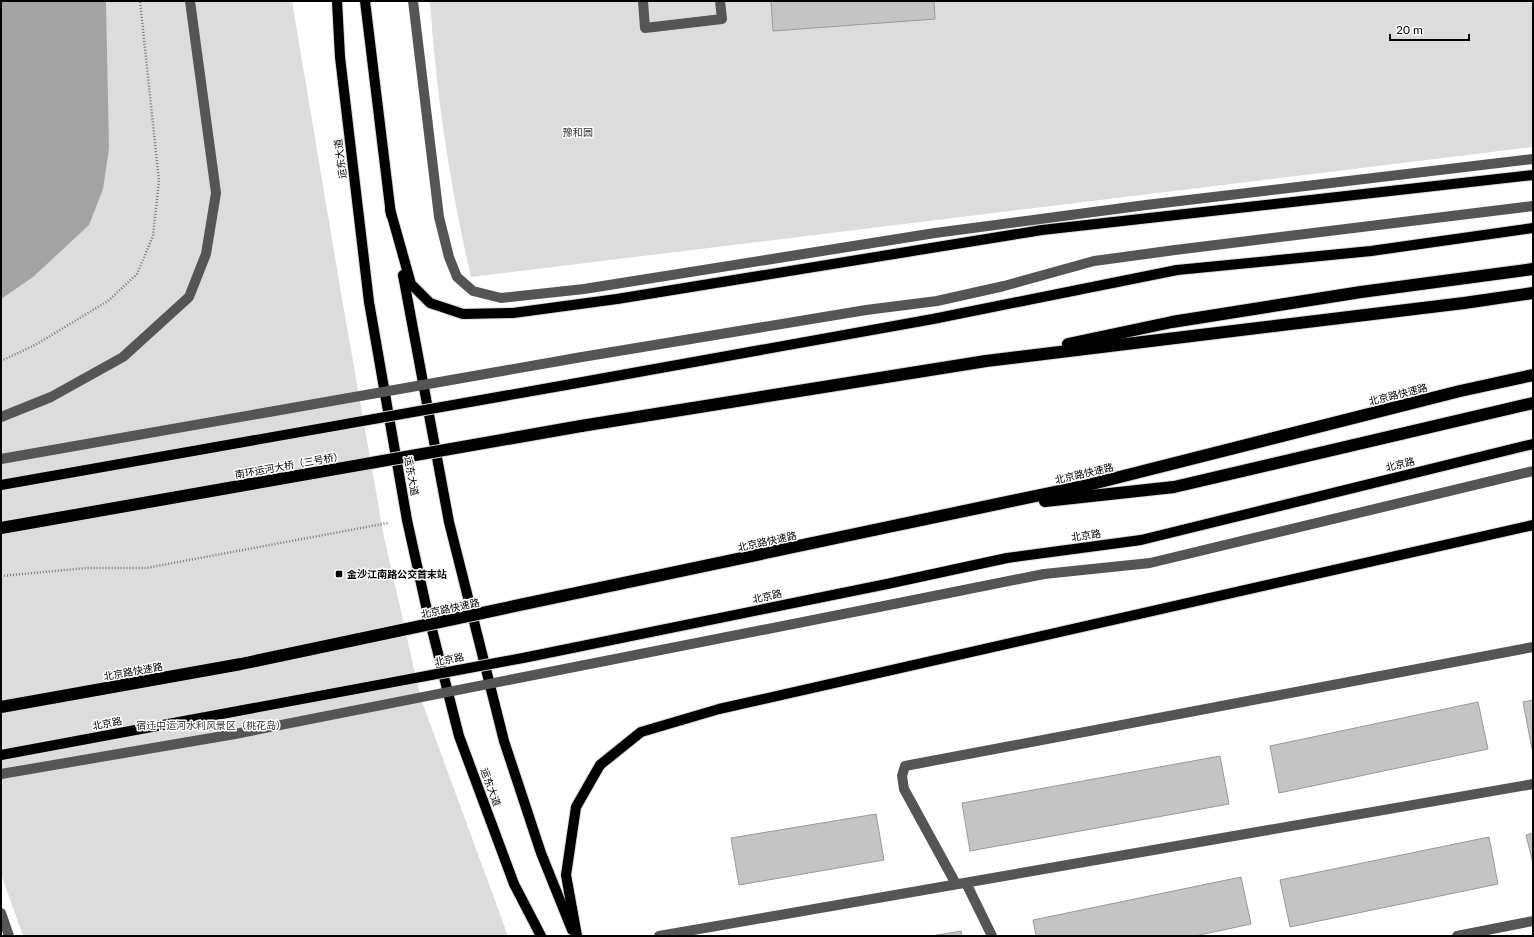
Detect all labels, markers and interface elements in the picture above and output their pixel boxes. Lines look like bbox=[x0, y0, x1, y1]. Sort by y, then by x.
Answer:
scale bar bbox=[1390, 16, 1469, 42]
text: 20 m bbox=[1396, 22, 1423, 37]
park label: 豫和园 bbox=[563, 126, 593, 138]
street label: 运东大道 bbox=[332, 138, 348, 180]
street label: 北京路快速路 bbox=[1367, 381, 1429, 407]
street label: 南环运河大桥（三号桥） bbox=[234, 450, 344, 480]
street label: 运东大道 bbox=[403, 455, 421, 497]
street label: 北京路 bbox=[1384, 455, 1416, 473]
street label: 北京路快速路 bbox=[1053, 460, 1115, 486]
street label: 北京路 bbox=[1070, 527, 1102, 543]
street label: 北京路快速路 bbox=[736, 529, 798, 553]
place label: 金沙江南路公交首末站 bbox=[346, 568, 447, 580]
marker: 金沙江南路公交首末站 bbox=[334, 569, 344, 579]
street label: 北京路 bbox=[751, 587, 783, 605]
street label: 北京路快速路 bbox=[419, 596, 481, 620]
street label: 北京路 bbox=[433, 650, 465, 668]
street label: 北京路快速路 bbox=[102, 660, 164, 682]
street label: 北京路 bbox=[91, 714, 123, 732]
park label: 宿迁中运河水利风景区（桃花岛） bbox=[136, 719, 286, 731]
street label: 运东大道 bbox=[479, 766, 503, 808]

